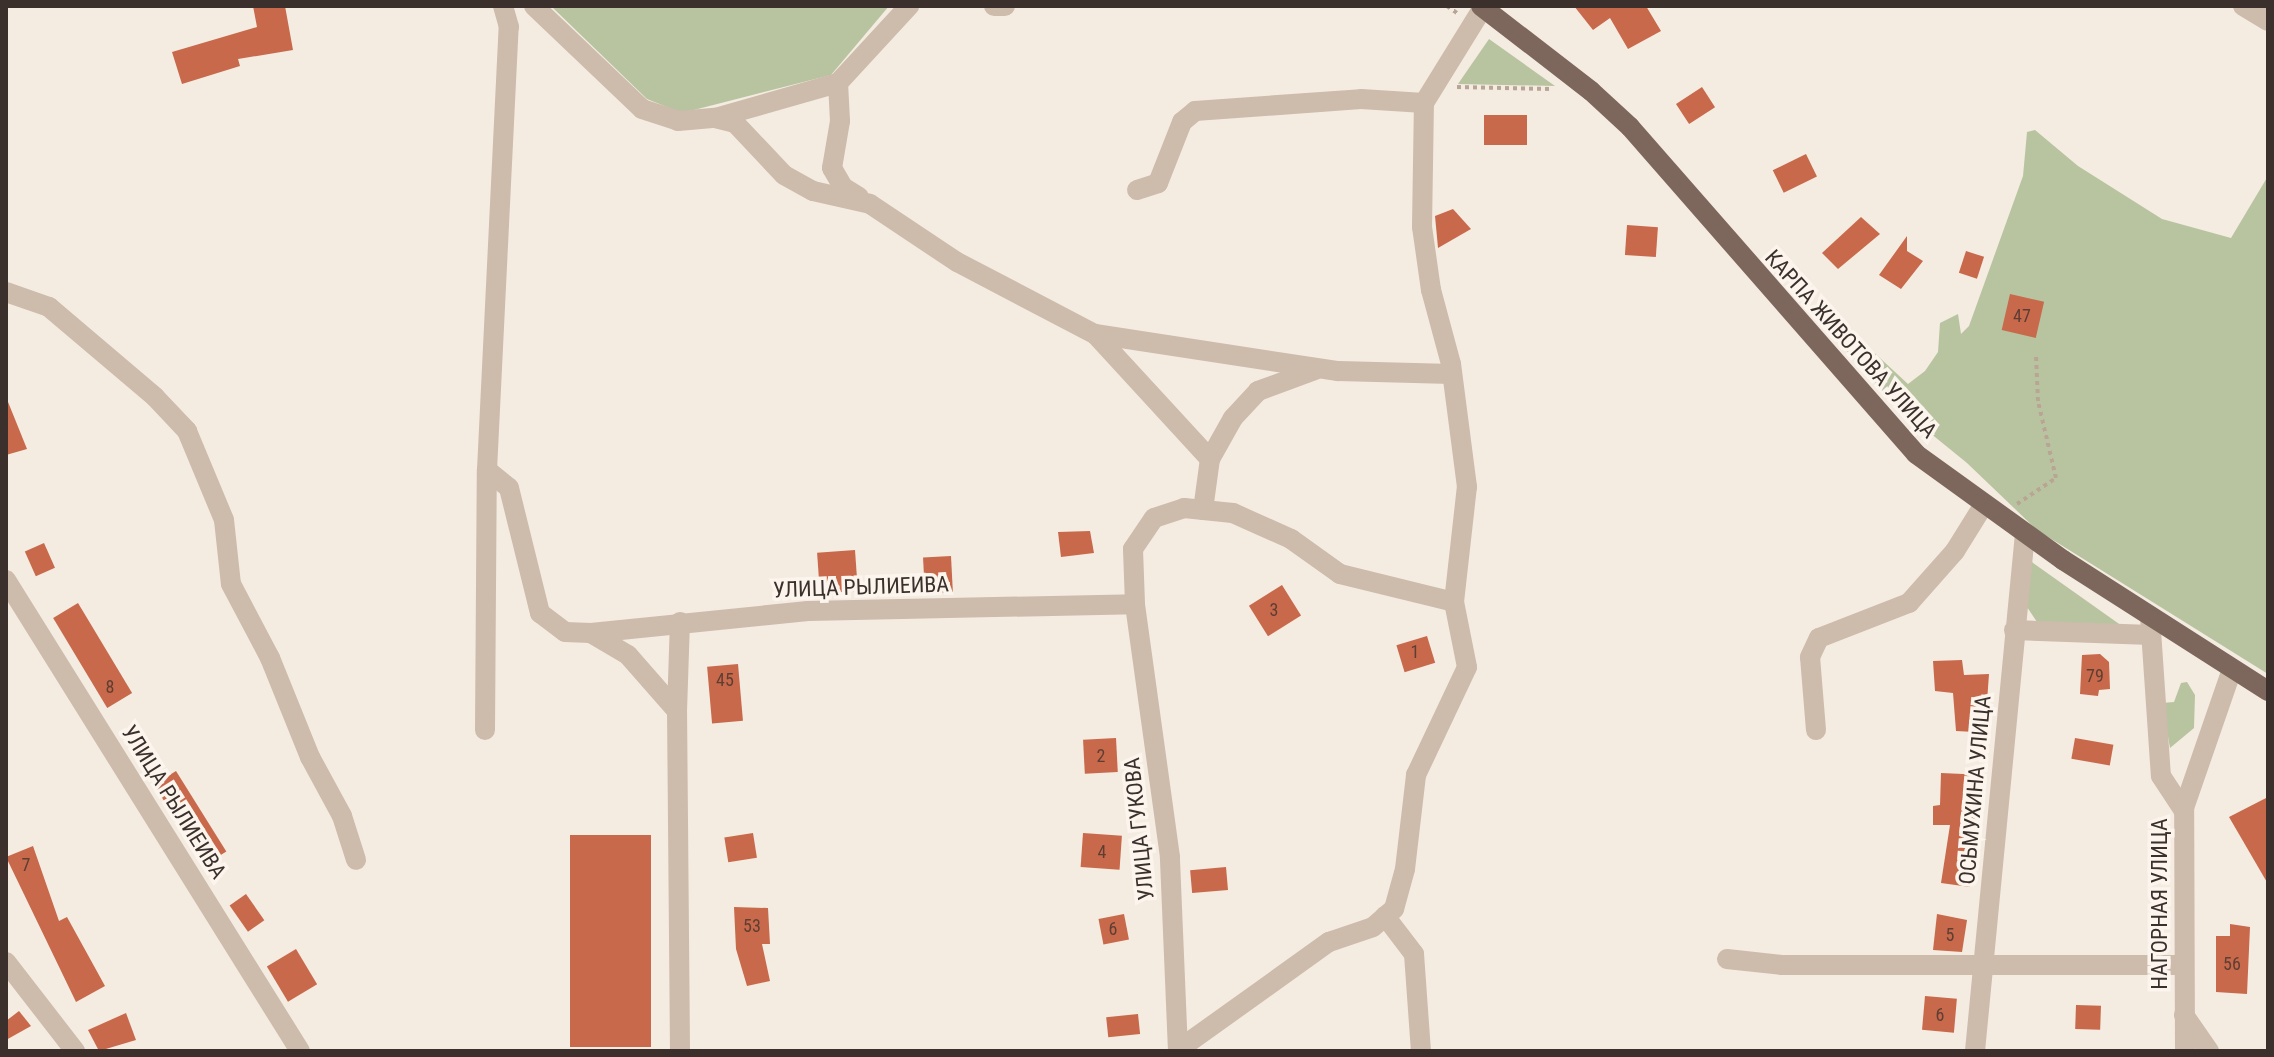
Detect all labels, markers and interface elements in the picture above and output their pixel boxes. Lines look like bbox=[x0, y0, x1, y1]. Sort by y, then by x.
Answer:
street label: КАРПА ЖИВОТОВА УЛИЦА bbox=[1759, 244, 1943, 444]
house number: 47 bbox=[2013, 305, 2031, 327]
street label: УЛИЦА РЫЛИЕИВА bbox=[773, 571, 949, 603]
house number: 3 bbox=[1270, 599, 1278, 621]
house number: 1 bbox=[1411, 641, 1419, 663]
house number: 79 bbox=[2086, 665, 2104, 687]
house number: 45 bbox=[716, 669, 734, 691]
house number: 8 bbox=[106, 676, 114, 698]
street label: ОСЬМУХИНА УЛИЦА bbox=[1954, 694, 1996, 886]
street label: УЛИЦА РЫЛИЕИВА bbox=[116, 720, 232, 884]
house number: 2 bbox=[1097, 745, 1105, 767]
street label: УЛИЦА ГУКОВА bbox=[1118, 756, 1160, 902]
street label: НАГОРНАЯ УЛИЦА bbox=[2147, 818, 2173, 990]
house number: 4 bbox=[1098, 841, 1106, 863]
house number: 7 bbox=[22, 854, 30, 876]
house number: 53 bbox=[743, 915, 761, 937]
house number: 6 bbox=[1109, 918, 1117, 940]
house number: 5 bbox=[1946, 924, 1954, 946]
house number: 56 bbox=[2223, 953, 2241, 975]
house number: 6 bbox=[1936, 1004, 1944, 1026]

